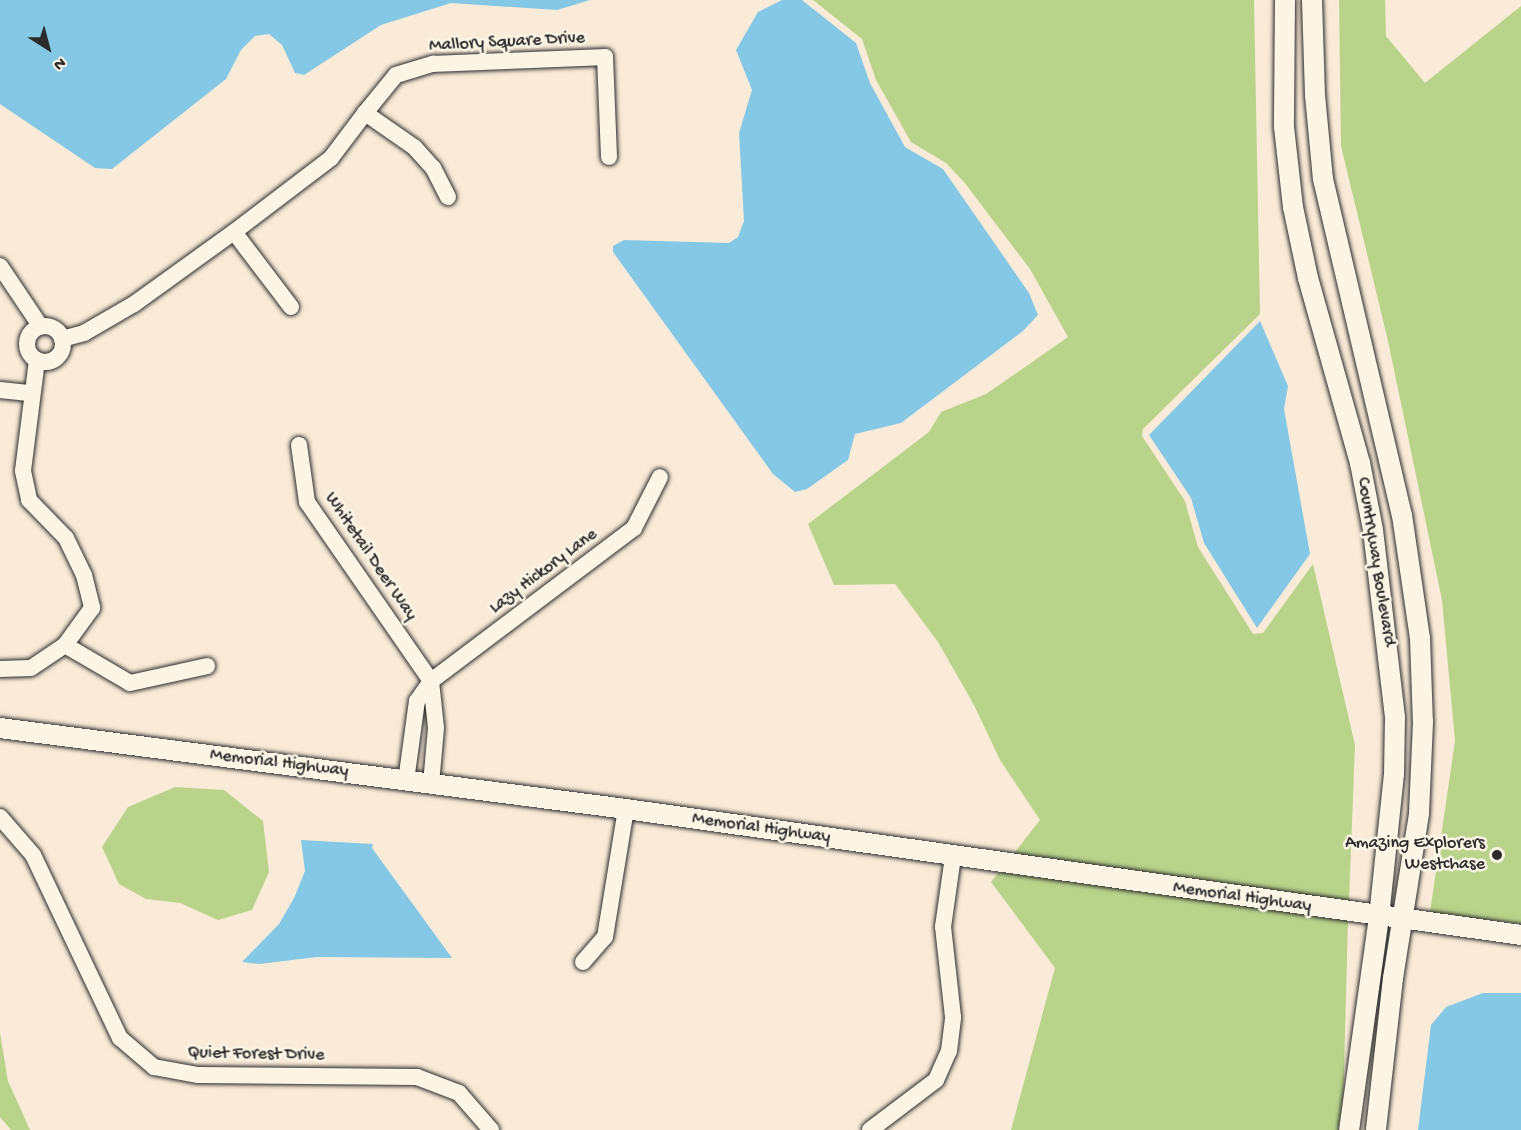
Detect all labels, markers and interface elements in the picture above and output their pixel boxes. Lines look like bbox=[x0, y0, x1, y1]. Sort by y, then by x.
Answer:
north arrow bbox=[18, 18, 78, 78]
street label: Mallory Square Drive bbox=[429, 28, 585, 58]
text: N bbox=[49, 52, 69, 74]
street label: Countryway Boulevard bbox=[1351, 476, 1399, 648]
street label: Whitetail Deer Way bbox=[319, 489, 421, 625]
street label: Lazy Hickory Lane bbox=[486, 524, 602, 620]
street label: Memorial Highway bbox=[209, 745, 349, 783]
street label: Memorial Highway bbox=[691, 809, 831, 849]
place label: Amazing Explorers Westchase bbox=[1345, 834, 1485, 876]
marker: Amazing Explorers Westchase bbox=[1490, 848, 1504, 862]
street label: Memorial Highway bbox=[1172, 878, 1312, 918]
street label: Quiet Forest Drive bbox=[187, 1043, 325, 1067]

